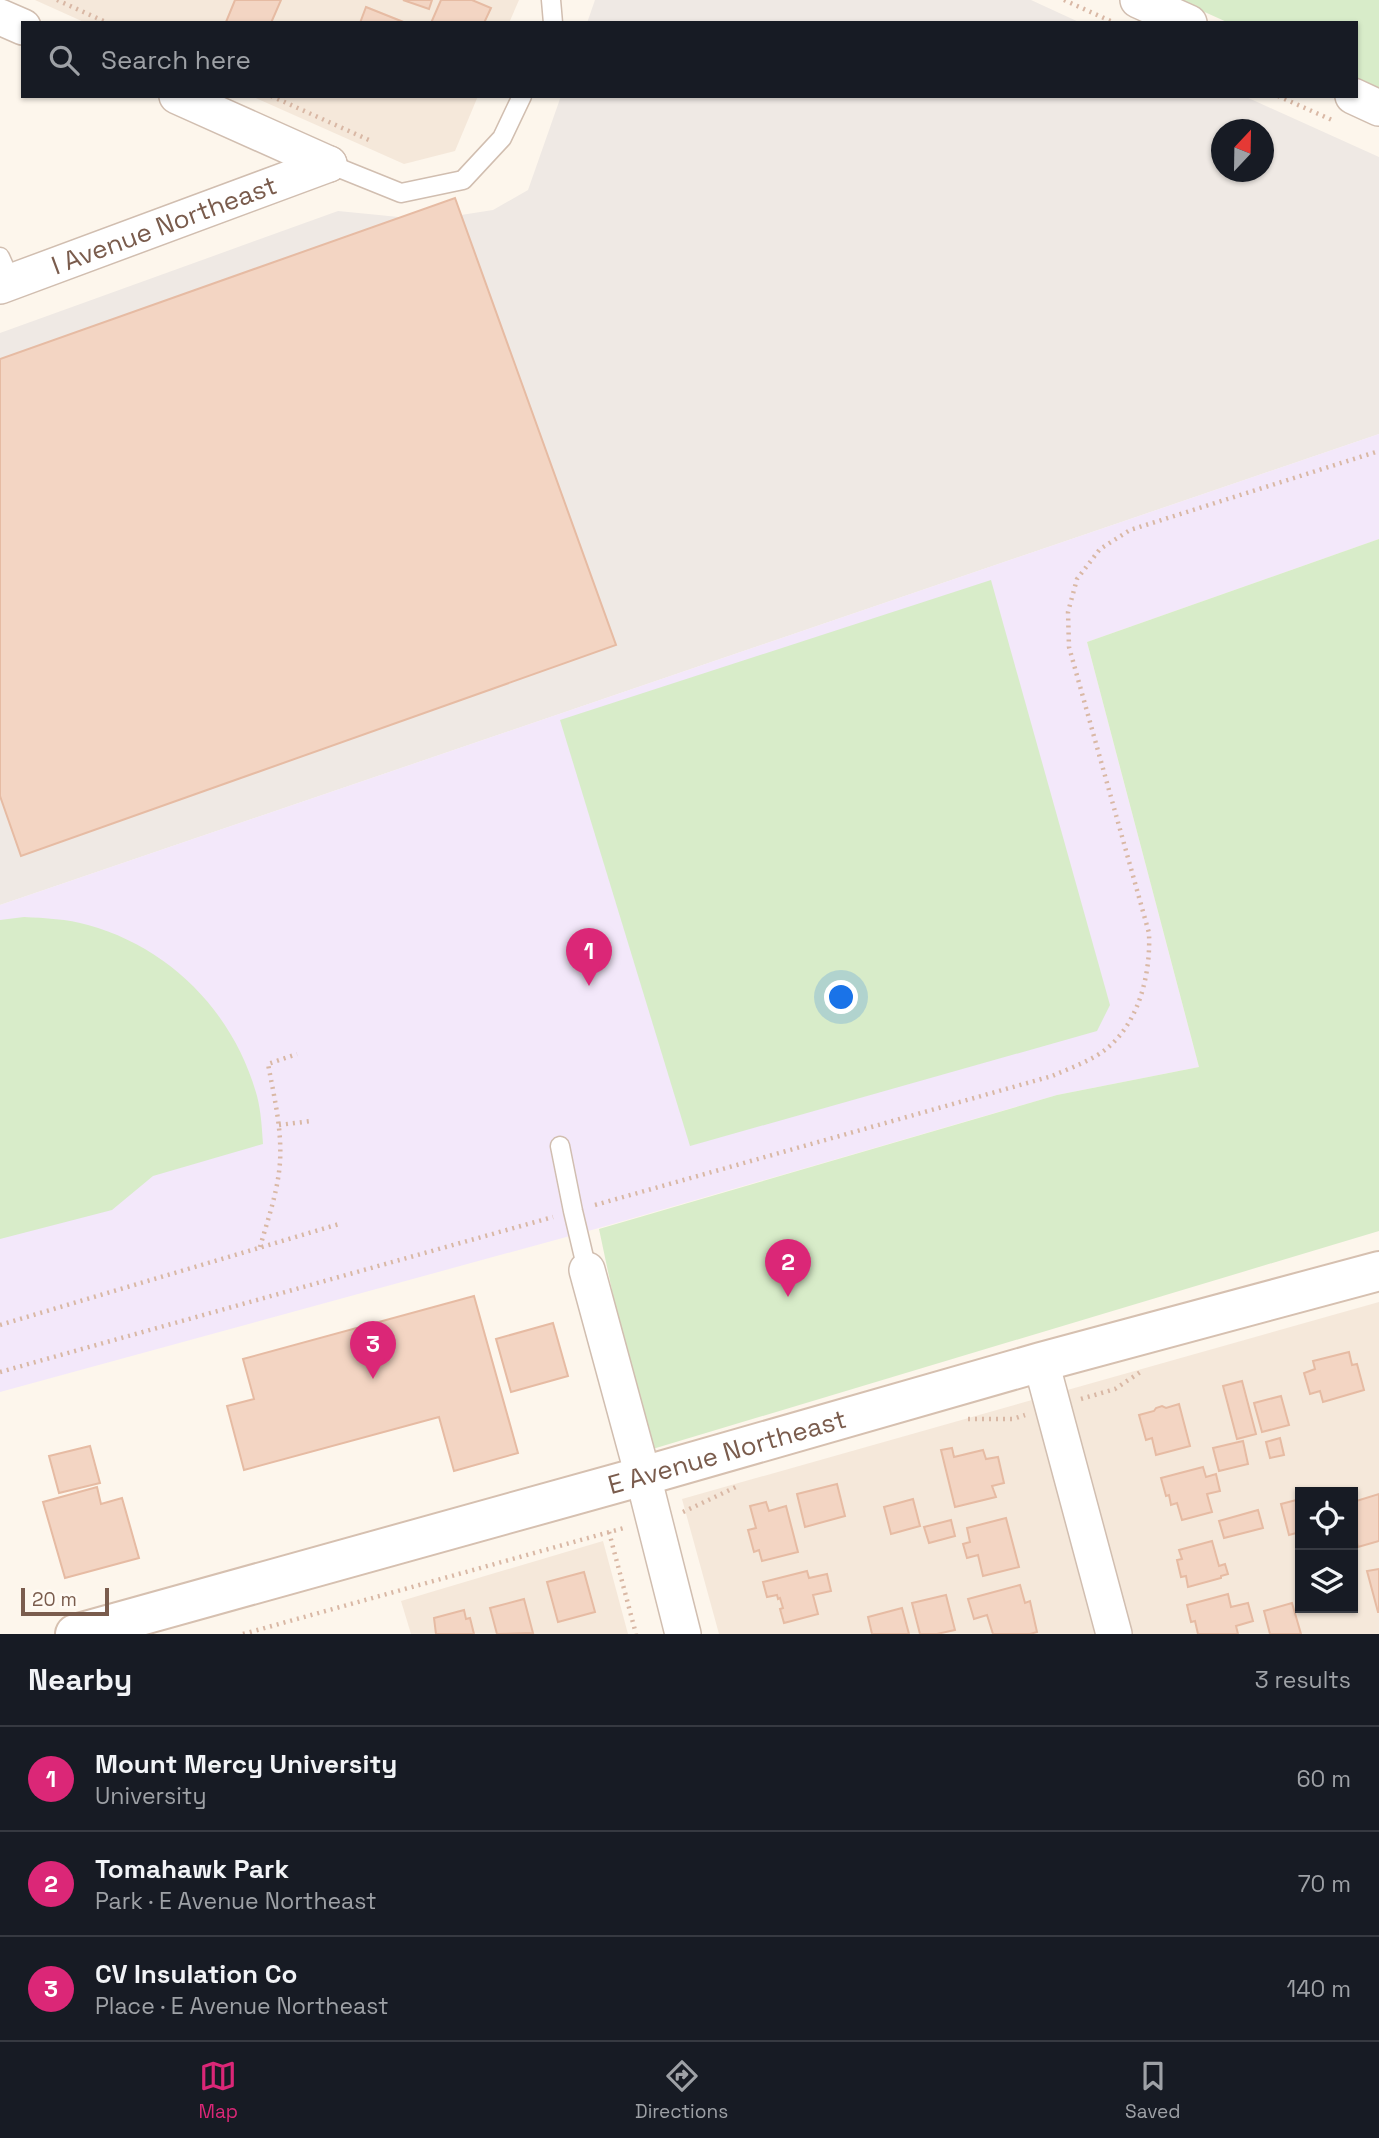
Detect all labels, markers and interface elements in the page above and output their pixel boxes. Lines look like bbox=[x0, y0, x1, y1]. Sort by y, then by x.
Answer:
search box bbox=[21, 21, 1358, 98]
icon: search bbox=[45, 41, 83, 79]
text: Search here bbox=[101, 43, 251, 77]
north arrow bbox=[1211, 119, 1274, 182]
street label: I Avenue Northeast bbox=[47, 168, 282, 282]
pin: 1 bbox=[566, 928, 612, 986]
your location bbox=[824, 980, 858, 1014]
pin: 2 bbox=[765, 1239, 811, 1297]
pin: 3 bbox=[350, 1321, 396, 1379]
street label: E Avenue Northeast bbox=[604, 1402, 850, 1502]
map controls bbox=[1295, 1487, 1358, 1613]
button: locate bbox=[1295, 1487, 1358, 1550]
button: layers bbox=[1295, 1550, 1358, 1613]
scale bar bbox=[21, 1585, 108, 1617]
text: 20 m bbox=[32, 1587, 77, 1612]
text: Nearby bbox=[28, 1660, 132, 1699]
text: 3 results bbox=[1255, 1665, 1351, 1695]
text: Mount Mercy University bbox=[95, 1747, 397, 1781]
text: 1 bbox=[46, 1764, 56, 1794]
text: 60 m bbox=[1296, 1764, 1351, 1794]
text: University bbox=[95, 1781, 206, 1811]
text: Tomahawk Park bbox=[95, 1852, 289, 1886]
text: 2 bbox=[44, 1869, 58, 1899]
text: 70 m bbox=[1298, 1869, 1351, 1899]
text: Park · E Avenue Northeast bbox=[95, 1886, 377, 1916]
text: CV Insulation Co bbox=[95, 1957, 297, 1991]
text: 3 bbox=[44, 1974, 58, 2004]
text: 140 m bbox=[1287, 1974, 1351, 2004]
text: Place · E Avenue Northeast bbox=[95, 1991, 389, 2021]
tab: Map bbox=[198, 2057, 238, 2124]
tab: Directions bbox=[635, 2057, 728, 2124]
tab: Saved bbox=[1125, 2057, 1181, 2124]

